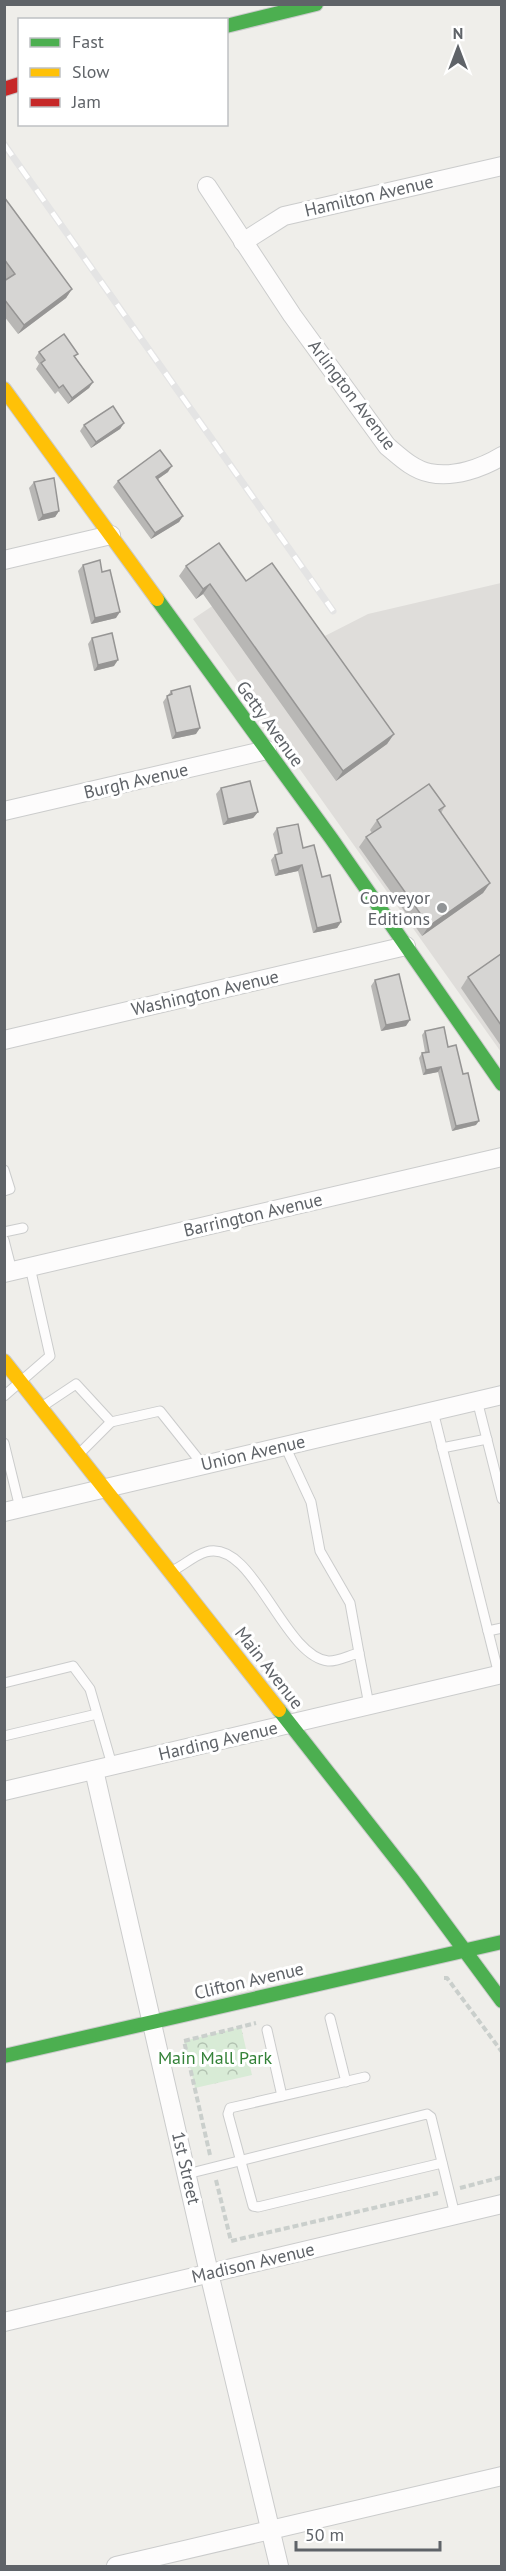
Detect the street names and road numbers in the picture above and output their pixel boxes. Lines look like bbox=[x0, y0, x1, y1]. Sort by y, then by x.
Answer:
street label: Hamilton Avenue bbox=[302, 170, 436, 222]
street label: Arlington Avenue bbox=[303, 335, 401, 454]
street label: Getty Avenue bbox=[232, 676, 309, 771]
street label: Burgh Avenue bbox=[82, 757, 190, 804]
street label: Washington Avenue bbox=[129, 964, 281, 1021]
street label: Barrington Avenue bbox=[181, 1187, 325, 1242]
street label: Union Avenue bbox=[198, 1429, 307, 1476]
street label: Main Avenue bbox=[230, 1622, 309, 1713]
street label: Harding Avenue bbox=[156, 1716, 280, 1765]
street label: Clifton Avenue bbox=[192, 1957, 306, 2004]
street label: 1st Street bbox=[167, 2129, 206, 2207]
street label: Madison Avenue bbox=[189, 2237, 316, 2288]

